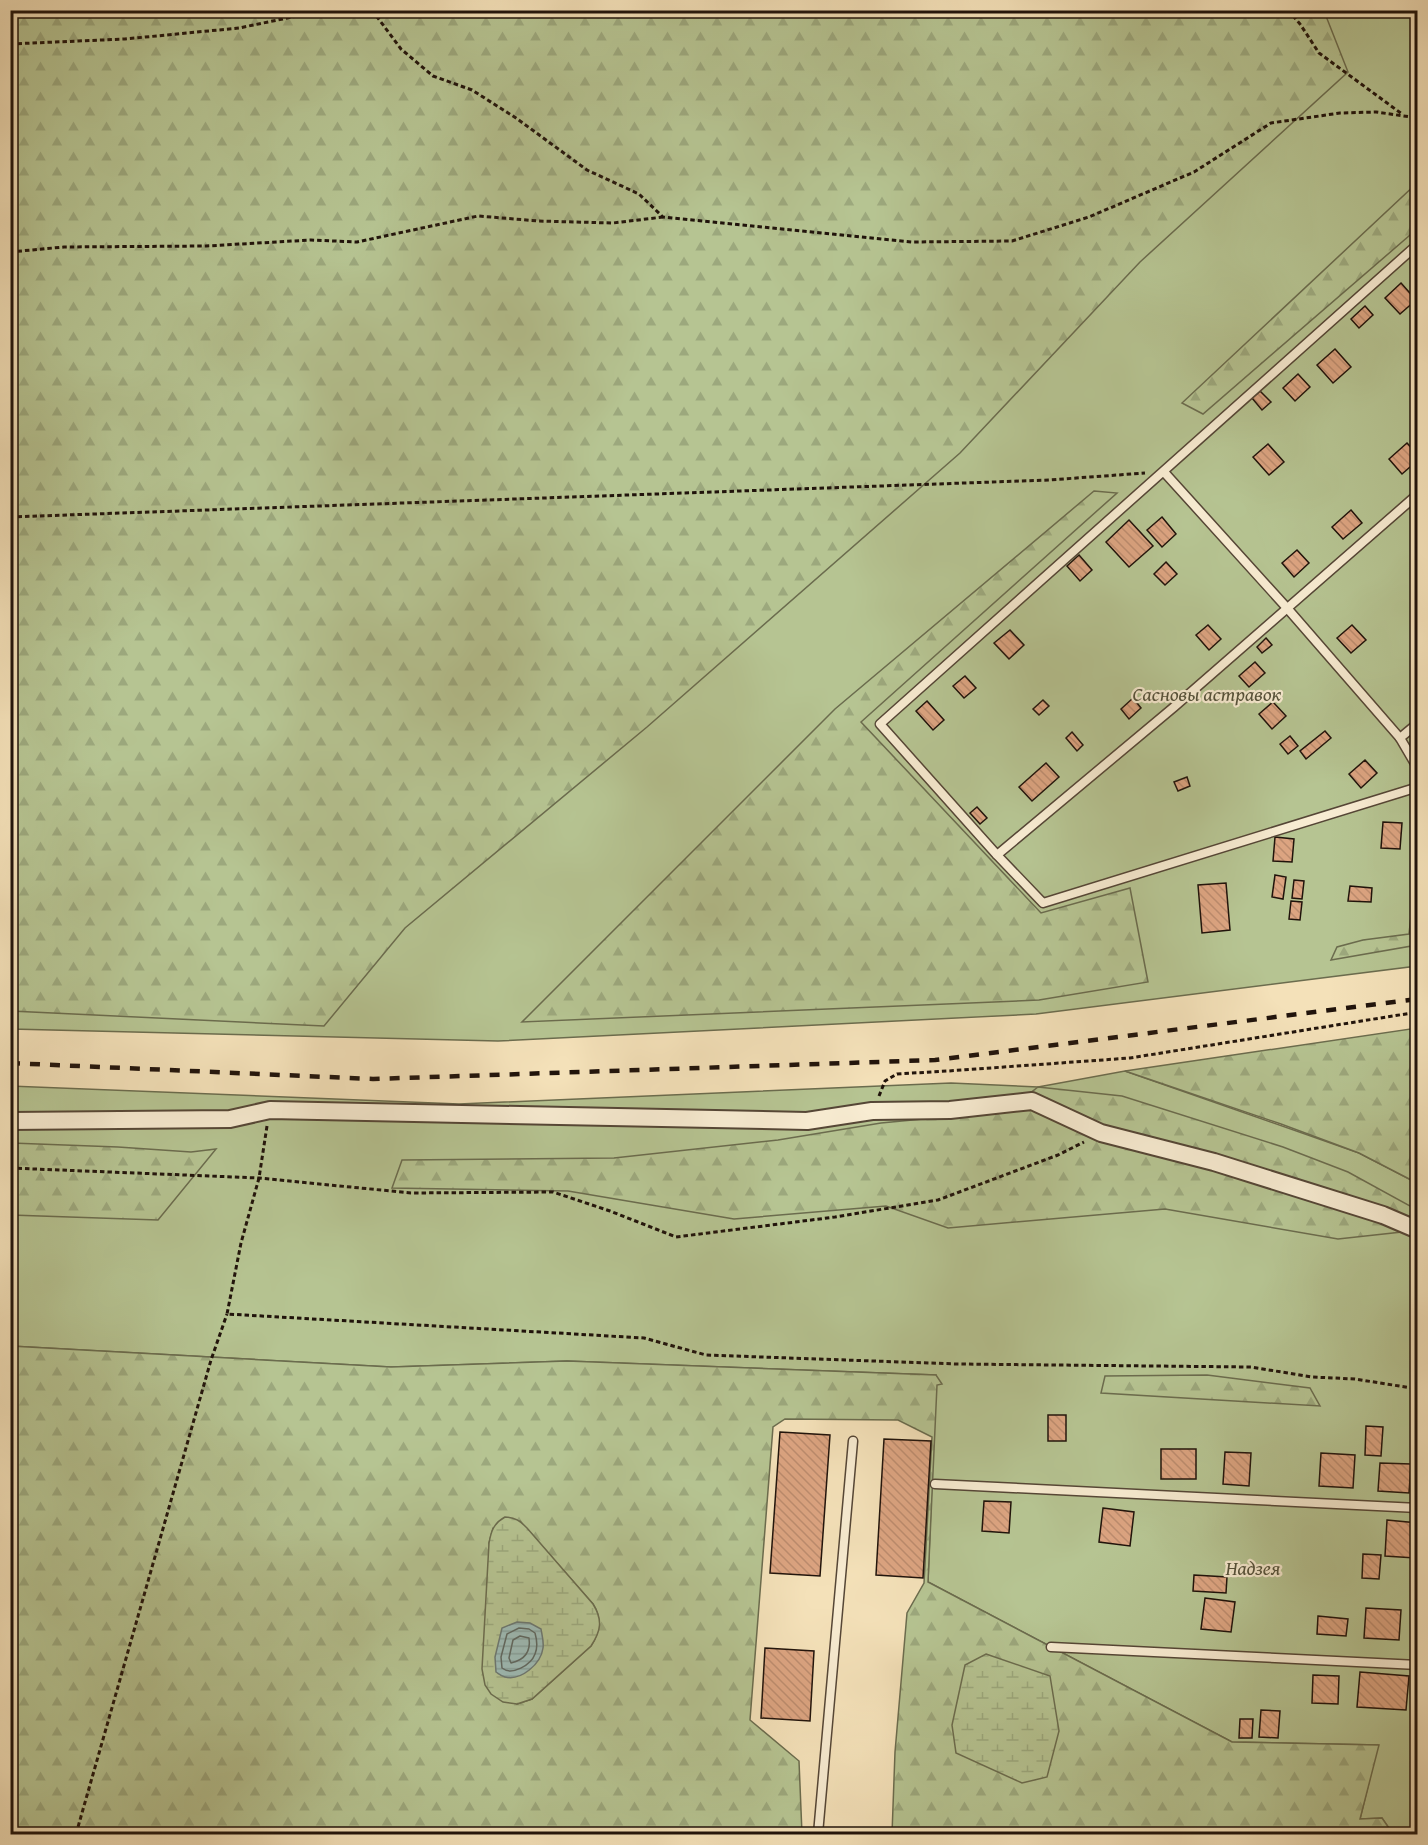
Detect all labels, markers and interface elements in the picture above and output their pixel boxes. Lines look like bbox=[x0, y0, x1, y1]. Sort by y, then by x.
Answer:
park label: Сасновы астравок bbox=[1133, 679, 1282, 708]
park label: Надзея bbox=[1225, 1553, 1281, 1582]

